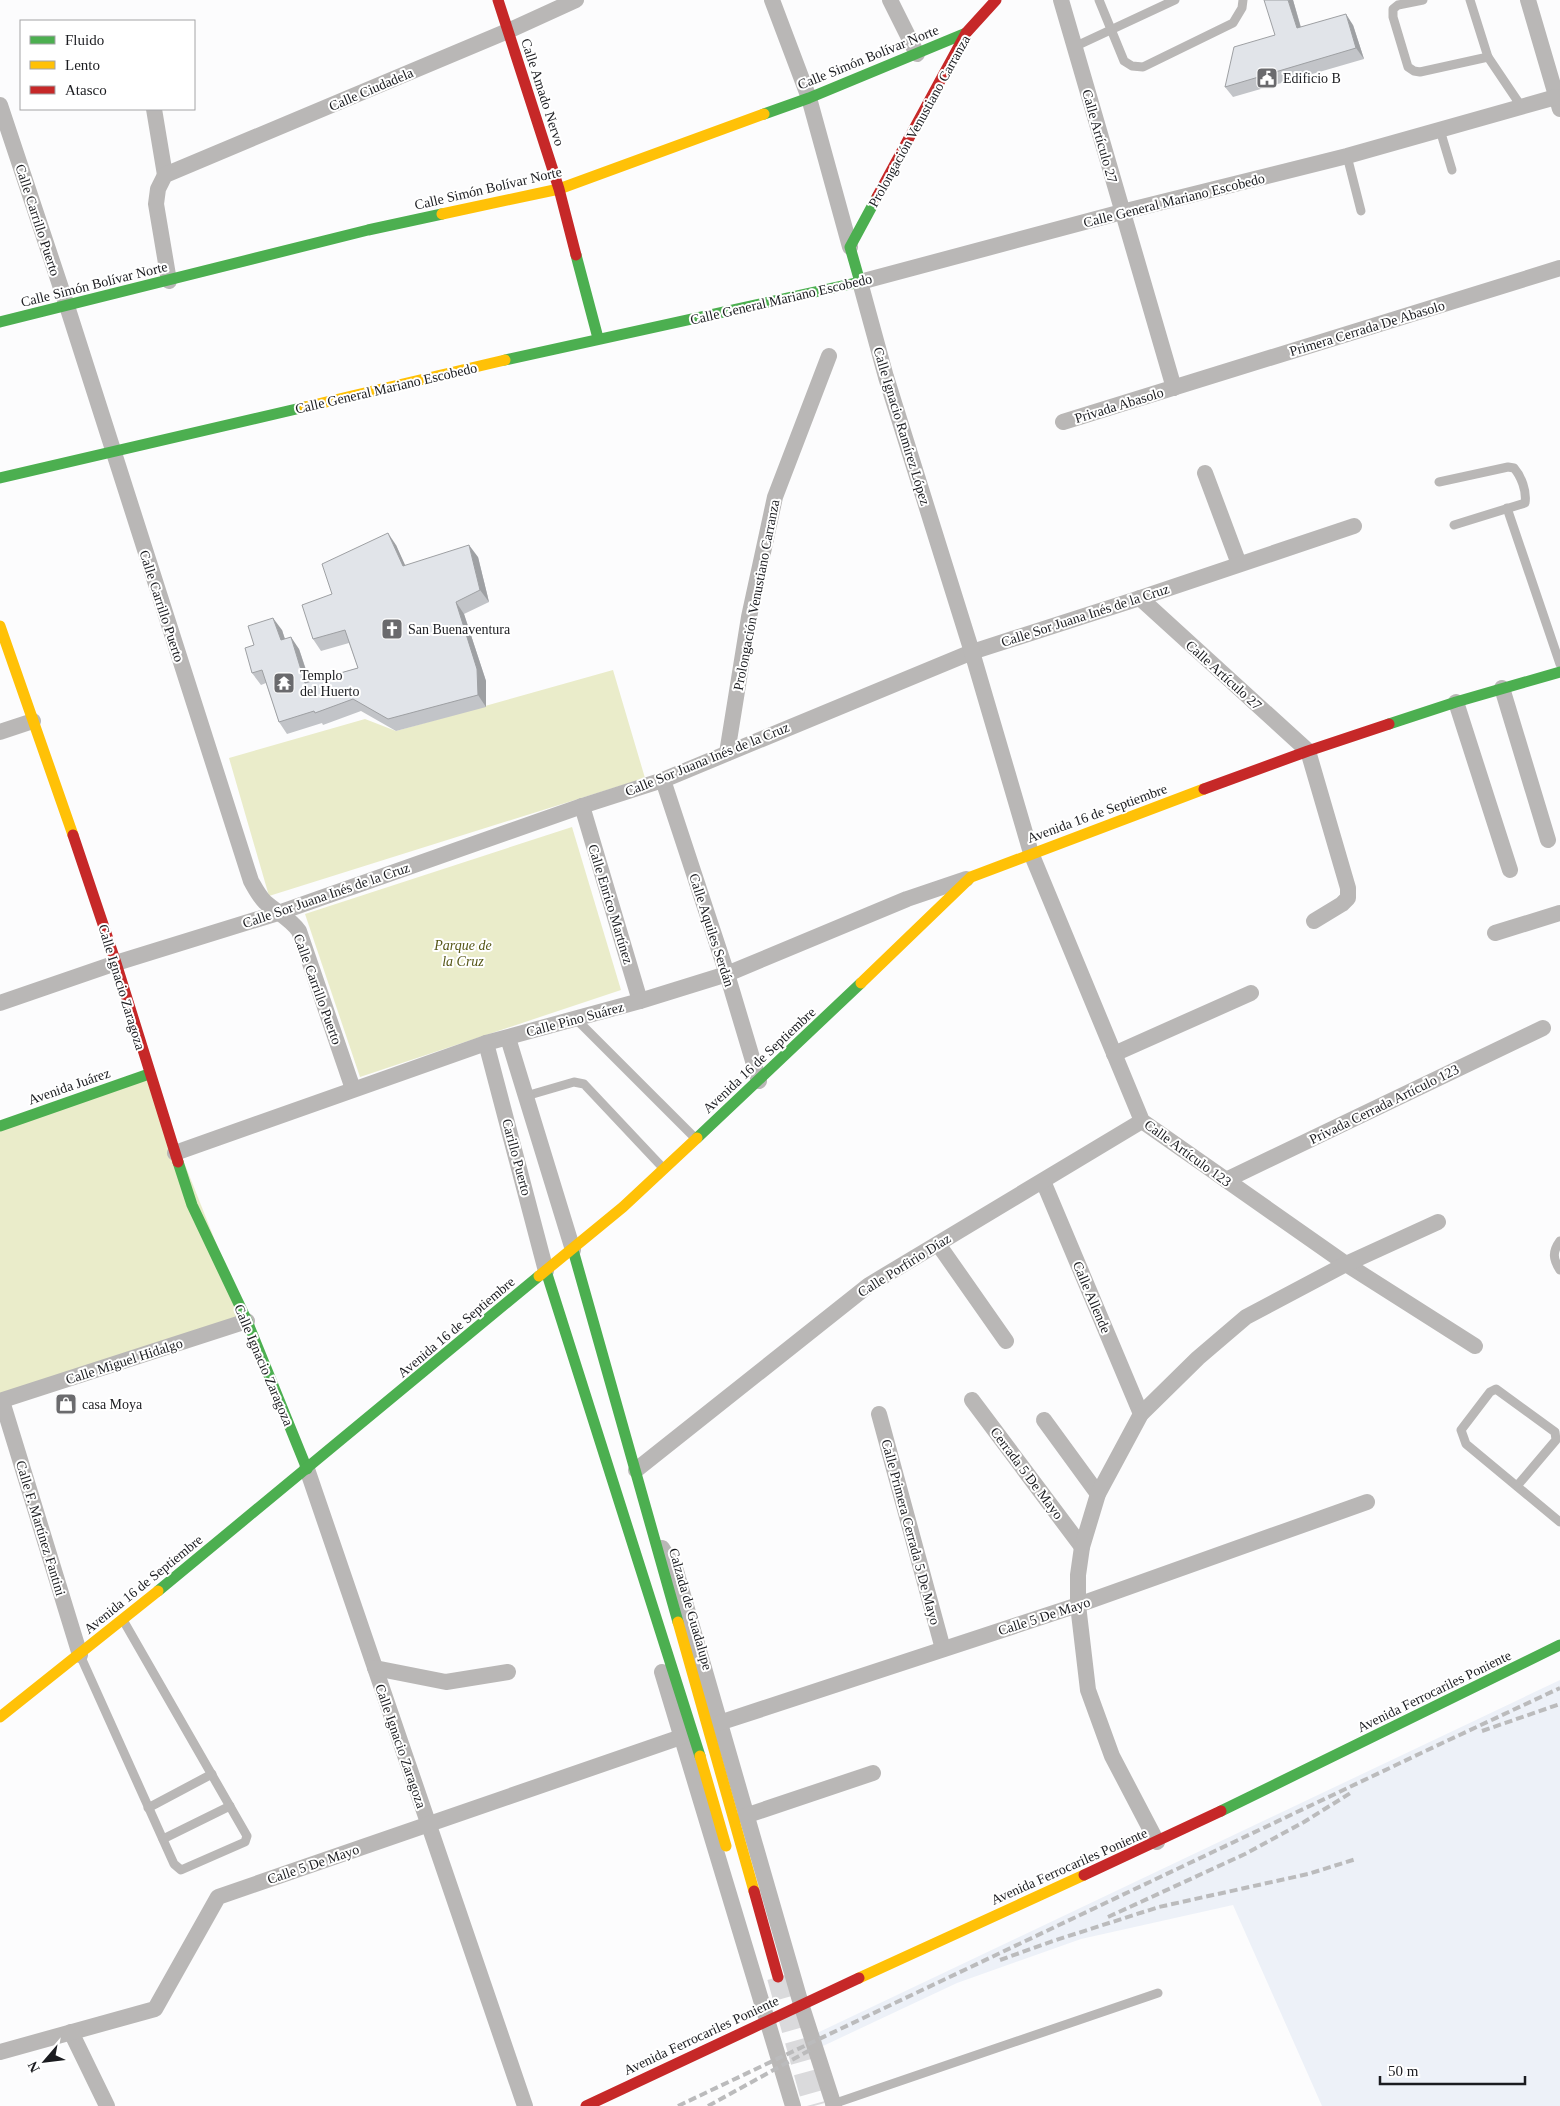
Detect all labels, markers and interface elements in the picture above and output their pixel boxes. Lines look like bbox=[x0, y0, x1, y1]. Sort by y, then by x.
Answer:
legend bbox=[20, 20, 195, 110]
street label: Calle Simón Bolívar Norte bbox=[796, 22, 941, 93]
text: Fluido bbox=[65, 32, 104, 48]
street label: Prolongación Venustiano Carranza bbox=[866, 32, 973, 210]
street label: Calle Amado Nervo bbox=[518, 37, 567, 148]
text: Lento bbox=[65, 57, 100, 73]
street label: Calle Ciudadela bbox=[327, 65, 416, 114]
public building icon: Edificio B bbox=[1255, 66, 1279, 90]
place label: Edificio B bbox=[1283, 71, 1341, 86]
text: Atasco bbox=[65, 82, 107, 98]
street label: Calle Artículo 27 bbox=[1079, 88, 1120, 185]
street label: Calle Carrillo Puerto bbox=[12, 162, 63, 278]
street label: Calle Simón Bolívar Norte bbox=[413, 164, 563, 213]
street label: Calle General Mariano Escobedo bbox=[1082, 171, 1266, 230]
street label: Calle Simón Bolívar Norte bbox=[19, 259, 169, 310]
street label: Calle General Mariano Escobedo bbox=[689, 271, 874, 328]
street label: Primera Cerrada De Abasolo bbox=[1288, 298, 1446, 359]
street label: Calle Ignacio Ramírez López bbox=[870, 345, 933, 507]
street label: Calle General Mariano Escobedo bbox=[294, 360, 479, 417]
street label: Privada Abasolo bbox=[1073, 385, 1165, 426]
street label: Prolongación Venustiano Carranza bbox=[731, 498, 783, 692]
street label: Calle Carrillo Puerto bbox=[136, 548, 187, 664]
street label: Calle Sor Juana Inés de la Cruz bbox=[999, 581, 1171, 650]
church icon: San Buenaventura bbox=[380, 617, 404, 641]
place label: San Buenaventura bbox=[408, 622, 511, 637]
street label: Calle Artículo 27 bbox=[1183, 638, 1265, 713]
place label: Templo del Huerto bbox=[300, 668, 359, 699]
temple icon: Templo del Huerto bbox=[272, 671, 296, 695]
street label: Calle Sor Juana Inés de la Cruz bbox=[623, 720, 791, 799]
street label: Avenida 16 de Septiembre bbox=[1025, 781, 1169, 846]
street label: Calle Enrico Martínez bbox=[585, 842, 636, 966]
street label: Calle Sor Juana Inés de la Cruz bbox=[241, 860, 412, 931]
street label: Calle Aquiles Serdán bbox=[686, 872, 737, 989]
street label: Calle Ignacio Zaragoza bbox=[95, 923, 148, 1053]
street label: Calle Carrillo Puerto bbox=[291, 932, 345, 1047]
park label: Parque de la Cruz bbox=[433, 938, 492, 969]
street label: Calle Pino Suárez bbox=[525, 999, 626, 1040]
street label: Avenida 16 de Septiembre bbox=[700, 1004, 819, 1116]
street label: Privada Cerrada Artículo 123 bbox=[1307, 1062, 1461, 1147]
street label: Avenida Juárez bbox=[26, 1065, 112, 1108]
street label: Carillo Puerto bbox=[499, 1117, 534, 1197]
street label: Calle Artículo 123 bbox=[1141, 1117, 1234, 1190]
street label: Calle Porfirio Díaz bbox=[855, 1231, 953, 1300]
street label: Calle Allende bbox=[1070, 1259, 1113, 1335]
street label: Avenida 16 de Septiembre bbox=[395, 1274, 518, 1381]
street label: Calle Ignacio Zaragoza bbox=[231, 1302, 296, 1429]
street label: Calle Miguel Hidalgo bbox=[64, 1335, 185, 1387]
shop icon: casa Moya bbox=[54, 1392, 78, 1416]
place label: casa Moya bbox=[82, 1397, 143, 1412]
street label: Cerrada 5 De Mayo bbox=[987, 1425, 1066, 1522]
street label: Calle Primera Cerrada 5 De Mayo bbox=[878, 1438, 943, 1627]
street label: Calle F. Martínez Fantini bbox=[13, 1459, 68, 1598]
street label: Avenida 16 de Septiembre bbox=[81, 1532, 205, 1637]
street label: Calzada de Guadalupe bbox=[666, 1547, 715, 1672]
street label: Calle 5 De Mayo bbox=[996, 1595, 1092, 1638]
street label: Avenida Ferrocariles Poniente bbox=[1355, 1648, 1514, 1735]
street label: Calle Ignacio Zaragoza bbox=[372, 1682, 429, 1811]
street label: Avenida Ferrocariles Poniente bbox=[989, 1825, 1150, 1908]
street label: Calle 5 De Mayo bbox=[265, 1842, 361, 1887]
street label: Avenida Ferrocariles Poniente bbox=[621, 1993, 781, 2078]
north arrow bbox=[20, 2036, 70, 2086]
scale bar bbox=[1380, 2054, 1525, 2086]
text: N bbox=[25, 2059, 43, 2075]
text: 50 m bbox=[1388, 2063, 1419, 2079]

